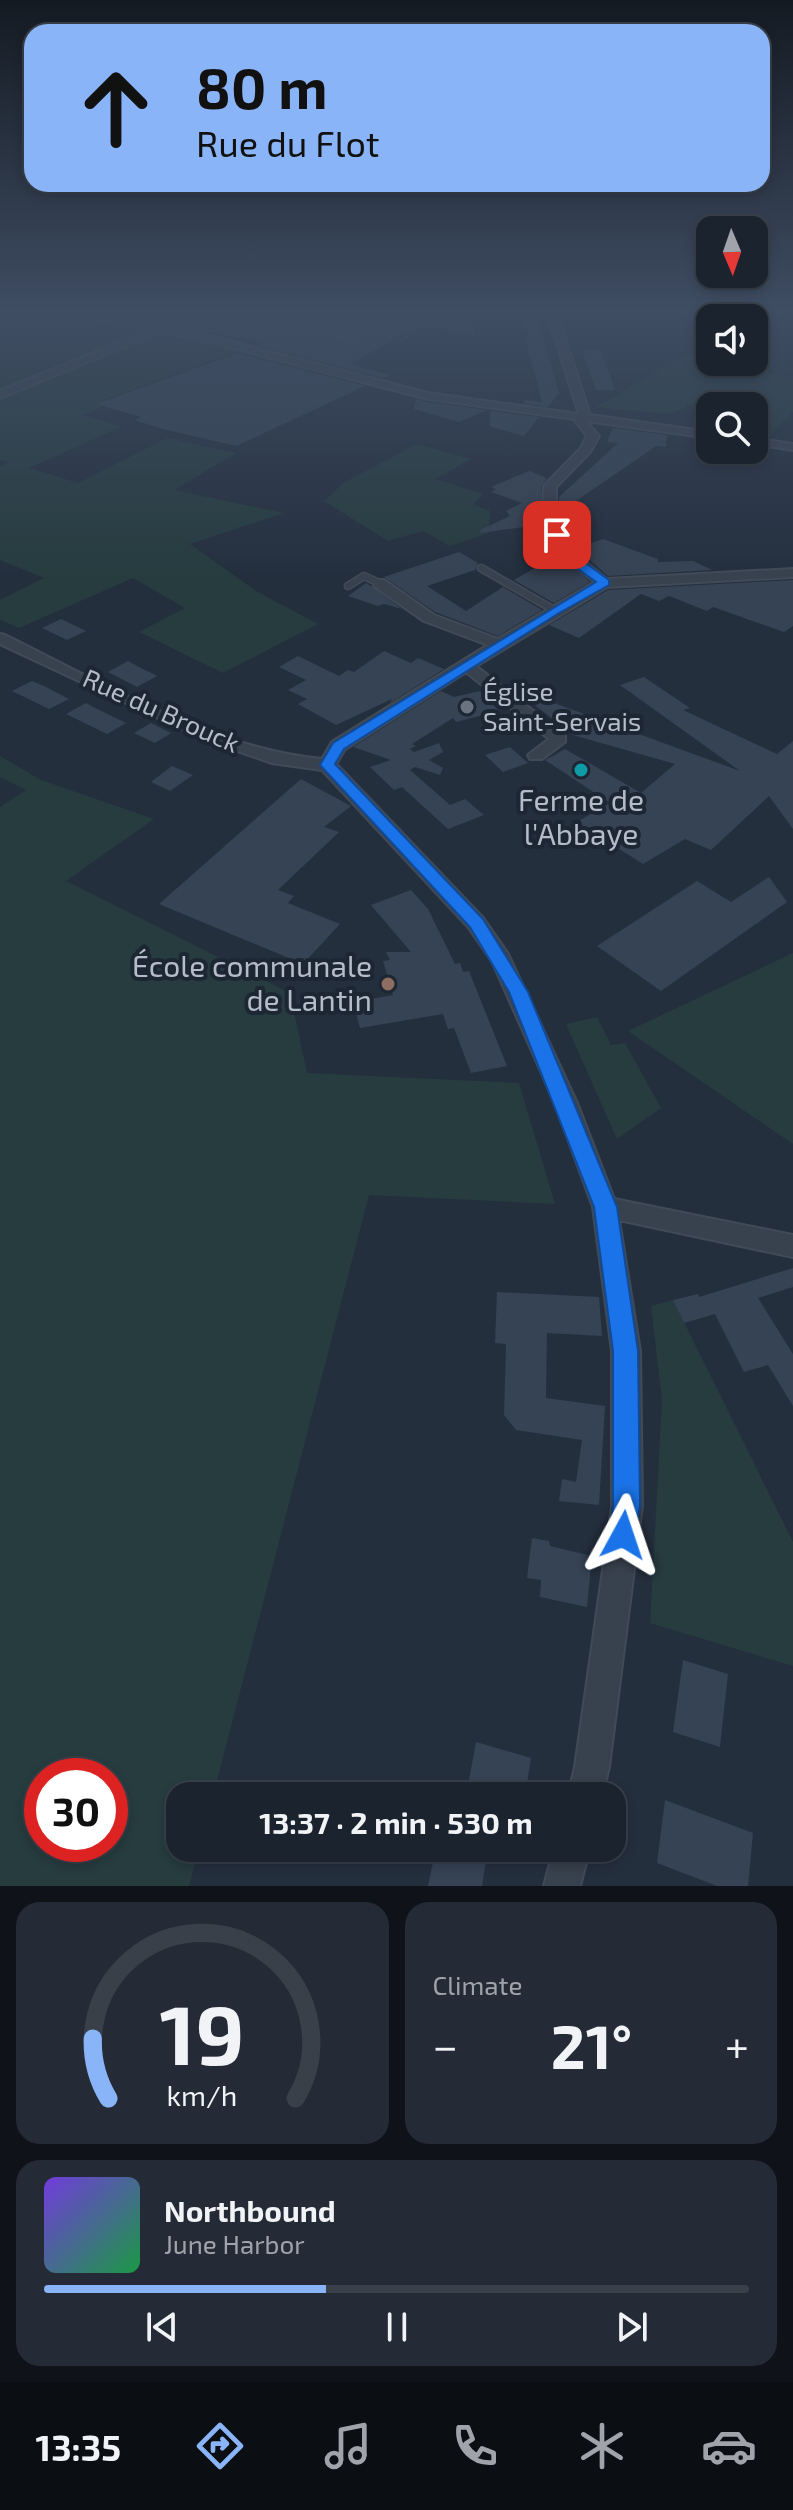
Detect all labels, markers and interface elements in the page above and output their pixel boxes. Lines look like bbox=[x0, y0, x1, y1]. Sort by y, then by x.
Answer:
text: 80 m bbox=[196, 53, 328, 120]
icon: ahead bbox=[64, 56, 168, 160]
text: Rue du Flot bbox=[196, 121, 380, 164]
north arrow bbox=[696, 216, 768, 288]
map controls bbox=[696, 216, 768, 464]
button: sound bbox=[696, 304, 768, 376]
button: search bbox=[696, 392, 768, 464]
pin bbox=[523, 501, 591, 569]
icon: arrive bbox=[535, 513, 579, 557]
street label: Rue du Brouck bbox=[79, 661, 245, 758]
place label: Église Saint-Servais bbox=[483, 675, 641, 736]
marker: Église Saint-Servais bbox=[458, 698, 476, 716]
marker: Ferme de l'Abbaye bbox=[572, 761, 590, 779]
place label: Ferme de l'Abbaye bbox=[518, 781, 644, 851]
place label: École communale de Lantin bbox=[132, 947, 372, 1017]
marker: École communale de Lantin bbox=[379, 975, 397, 993]
position arrow bbox=[581, 1493, 665, 1577]
speed limit sign: 30 bbox=[24, 1758, 128, 1862]
text: 13:37 · 2 min · 530 m bbox=[259, 1804, 533, 1840]
text: Climate bbox=[433, 1969, 522, 2000]
text: 19 bbox=[160, 1982, 245, 2082]
text: 21° bbox=[551, 2009, 632, 2081]
text: − bbox=[433, 2018, 458, 2071]
text: + bbox=[725, 2018, 749, 2071]
text: km/h bbox=[167, 2077, 238, 2112]
text: Northbound bbox=[164, 2192, 336, 2228]
text: June Harbor bbox=[164, 2228, 305, 2259]
icon: previous bbox=[140, 2305, 184, 2349]
icon: pause bbox=[375, 2305, 419, 2349]
icon: next bbox=[610, 2305, 654, 2349]
icon: directions bbox=[192, 2418, 248, 2474]
icon: music bbox=[320, 2418, 376, 2474]
icon: phone bbox=[447, 2418, 503, 2474]
icon: climate bbox=[574, 2418, 630, 2474]
icon: car bbox=[701, 2418, 757, 2474]
text: 13:35 bbox=[36, 2425, 121, 2468]

